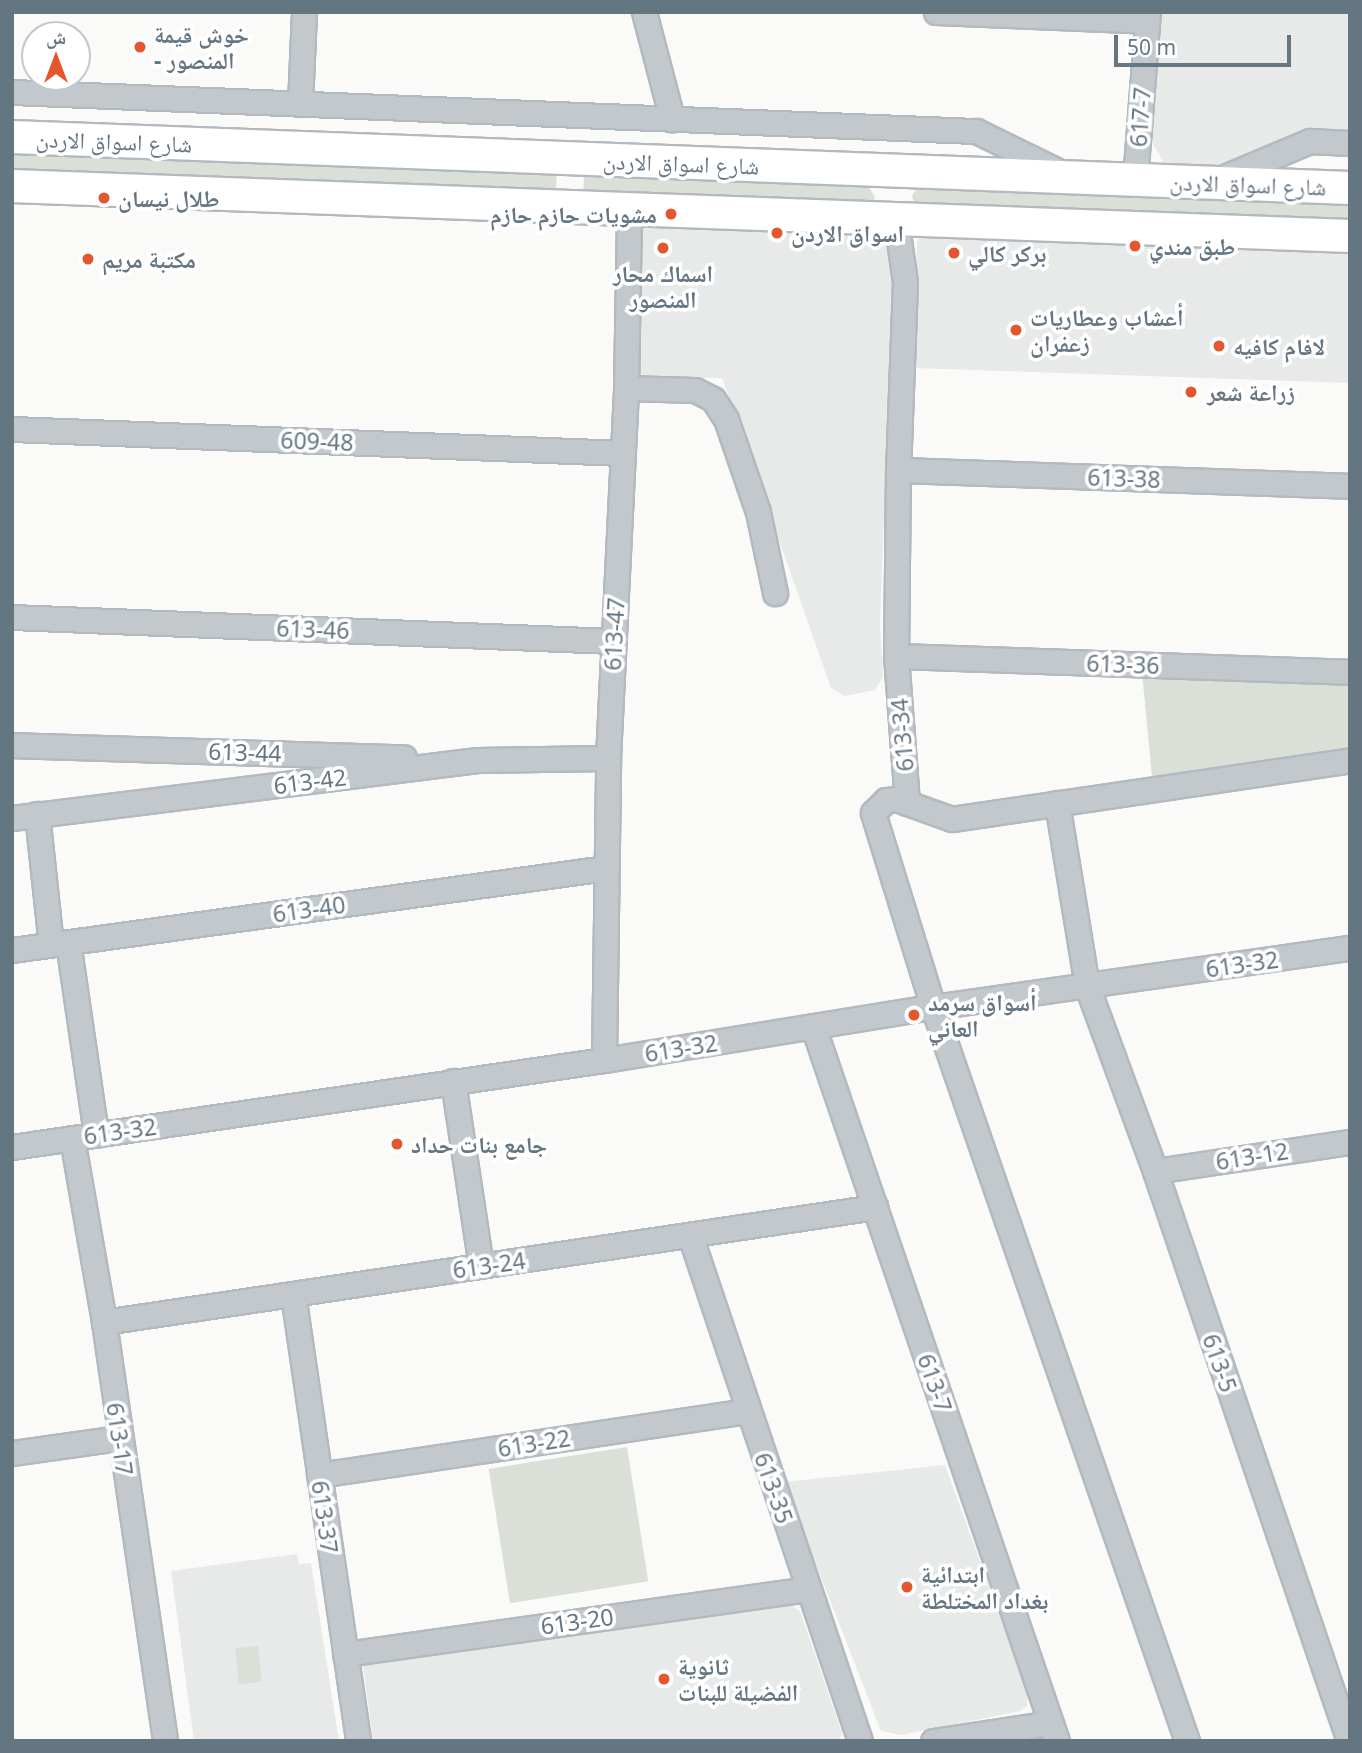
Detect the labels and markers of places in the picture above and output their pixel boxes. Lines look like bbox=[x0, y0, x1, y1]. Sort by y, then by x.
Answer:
place label: خوش قيمة - المنصور bbox=[154, 20, 249, 74]
marker: خوش قيمة - المنصور bbox=[132, 39, 148, 55]
place label: طلال نيسان bbox=[118, 184, 220, 212]
marker: طلال نيسان bbox=[96, 190, 112, 206]
place label: مشويات حازم حازم bbox=[490, 200, 657, 228]
marker: مشويات حازم حازم bbox=[663, 206, 679, 222]
place label: اسواق الاردن bbox=[791, 219, 904, 247]
marker: اسواق الاردن bbox=[769, 225, 785, 241]
place label: طبق مندي bbox=[1149, 232, 1236, 260]
marker: طبق مندي bbox=[1127, 238, 1143, 254]
place label: بركر كالي bbox=[968, 239, 1046, 267]
marker: اسماك محار المنصور bbox=[655, 240, 671, 256]
place label: مكتبة مريم bbox=[102, 245, 196, 273]
marker: بركر كالي bbox=[946, 245, 962, 261]
marker: مكتبة مريم bbox=[80, 251, 96, 267]
place label: اسماك محار المنصور bbox=[613, 259, 713, 313]
place label: أعشاب وعطاريات زعفران bbox=[1030, 303, 1184, 357]
marker: أعشاب وعطاريات زعفران bbox=[1008, 322, 1024, 338]
place label: لافام كافيه bbox=[1233, 332, 1325, 360]
marker: لافام كافيه bbox=[1211, 338, 1227, 354]
place label: زراعة شعر bbox=[1207, 378, 1295, 406]
marker: زراعة شعر bbox=[1181, 382, 1201, 402]
place label: أسواق سرمد العاني bbox=[928, 988, 1037, 1042]
marker: أسواق سرمد العاني bbox=[906, 1007, 922, 1023]
place label: جامع بنات حداد bbox=[411, 1130, 547, 1158]
marker: جامع بنات حداد bbox=[389, 1136, 405, 1152]
place label: ابتدائية بغداد المختلطة bbox=[921, 1560, 1048, 1614]
marker: ابتدائية بغداد المختلطة bbox=[899, 1579, 915, 1595]
place label: ثانوية الفضيلة للبنات bbox=[678, 1652, 798, 1706]
marker: ثانوية الفضيلة للبنات bbox=[656, 1671, 672, 1687]

